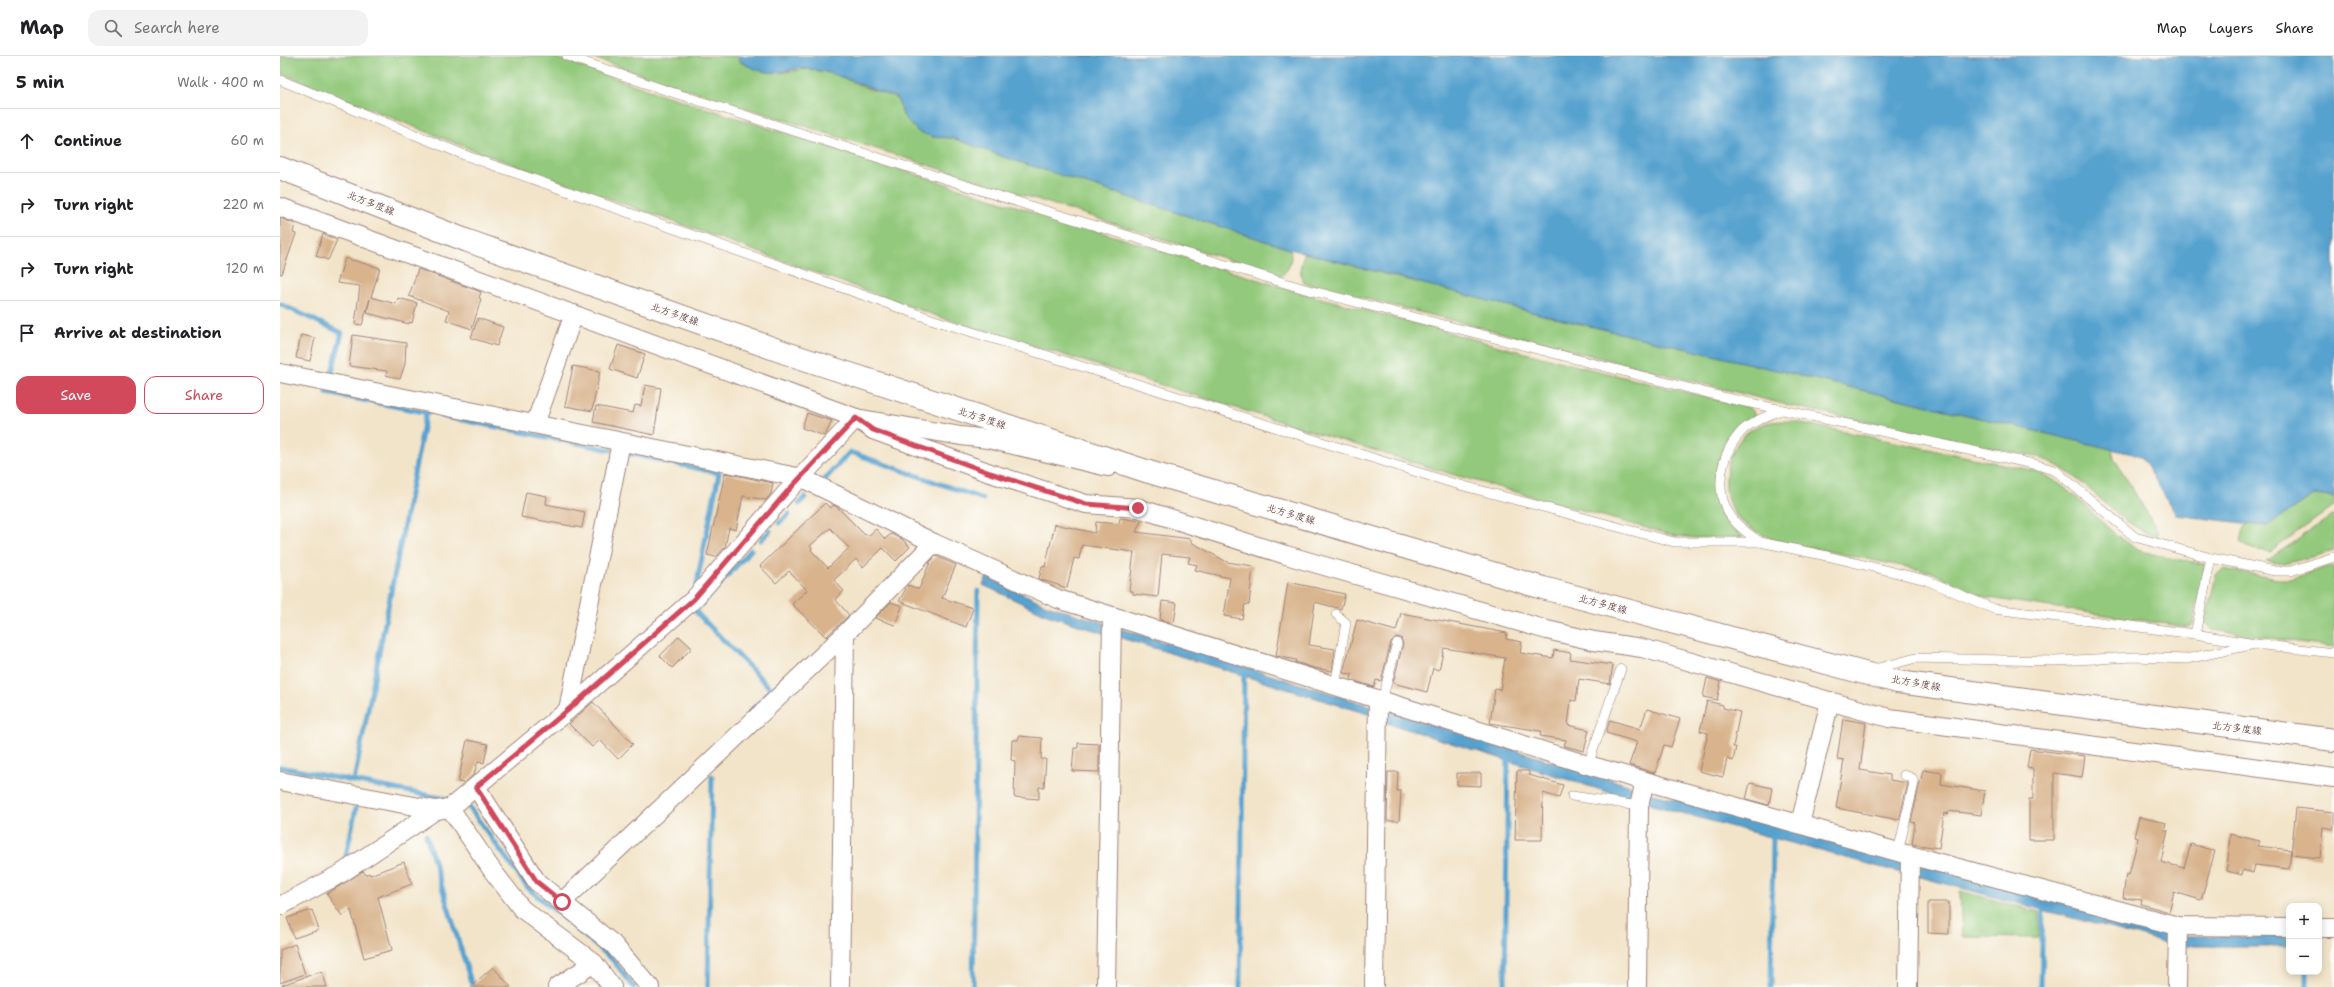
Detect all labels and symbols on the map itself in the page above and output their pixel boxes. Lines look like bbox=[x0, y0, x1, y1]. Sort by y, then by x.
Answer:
street label: 北方多度線 bbox=[345, 188, 397, 218]
street label: 北方多度線 bbox=[649, 300, 701, 328]
street label: 北方多度線 bbox=[956, 404, 1008, 432]
route end bbox=[1129, 499, 1147, 517]
street label: 北方多度線 bbox=[1265, 501, 1317, 527]
street label: 北方多度線 bbox=[1577, 591, 1629, 617]
street label: 北方多度線 bbox=[1890, 672, 1942, 694]
street label: 北方多度線 bbox=[2211, 719, 2263, 737]
route start bbox=[553, 893, 571, 911]

